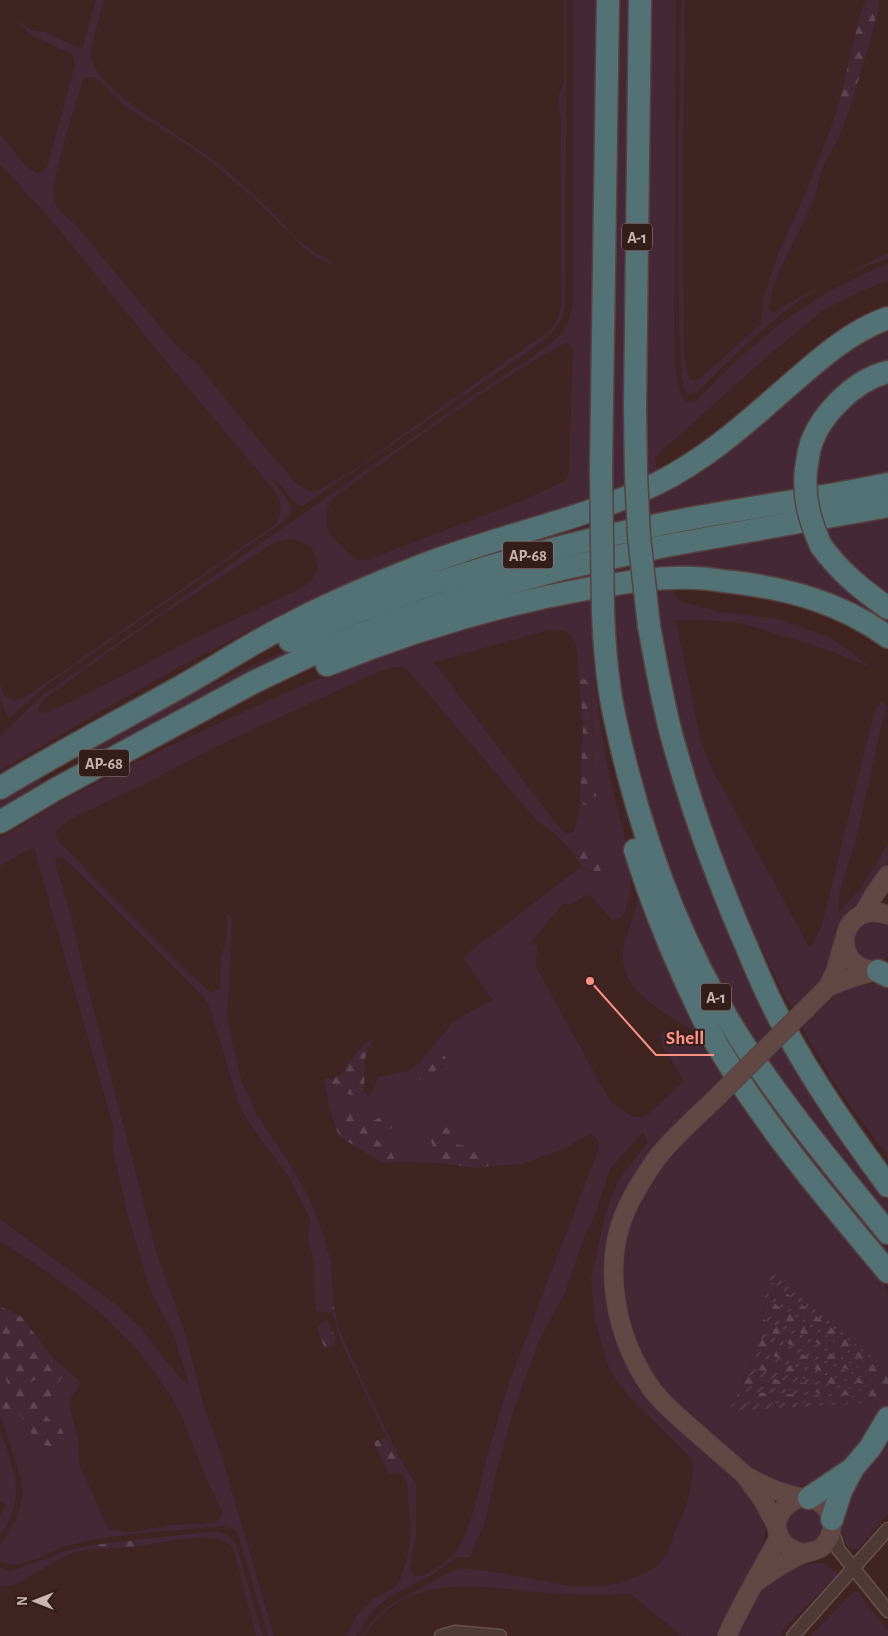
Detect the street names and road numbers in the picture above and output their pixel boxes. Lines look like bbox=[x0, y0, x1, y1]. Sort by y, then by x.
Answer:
road number: A-1 bbox=[622, 223, 652, 250]
road number: AP-68 bbox=[503, 542, 553, 568]
road number: AP-68 bbox=[79, 750, 129, 776]
road number: A-1 bbox=[701, 984, 731, 1010]

